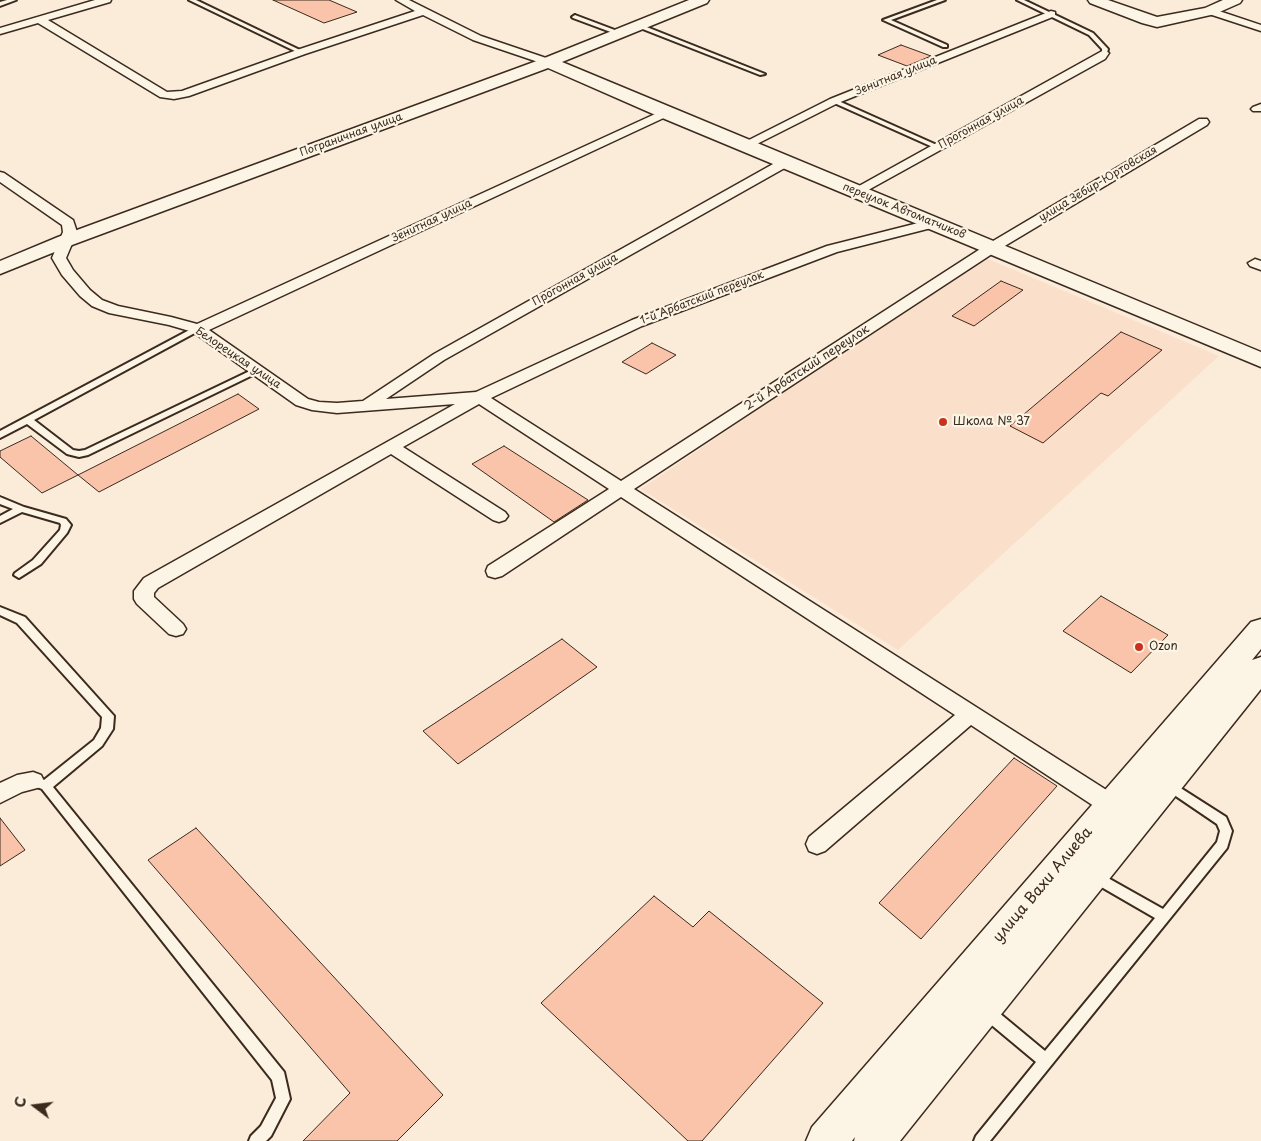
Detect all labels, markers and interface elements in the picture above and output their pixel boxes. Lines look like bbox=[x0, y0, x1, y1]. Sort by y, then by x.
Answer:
street label: Зенитная улица bbox=[853, 54, 939, 98]
street label: Прогонная улица bbox=[936, 94, 1026, 152]
street label: Пограничная улица bbox=[298, 110, 404, 160]
street label: улица Зебир-Юртовская bbox=[1036, 143, 1160, 225]
street label: переулок Автоматчиков bbox=[841, 180, 967, 242]
street label: Зенитная улица bbox=[390, 197, 474, 245]
street label: Прогонная улица bbox=[530, 251, 620, 309]
street label: 1-й Арбатский переулок bbox=[638, 268, 766, 328]
street label: 2-й Арбатский переулок bbox=[742, 322, 872, 414]
street label: Белорецкая улица bbox=[193, 324, 283, 392]
place label: Школа № 37 bbox=[953, 415, 1030, 429]
marker: Школа № 37 bbox=[937, 416, 949, 428]
place label: Ozon bbox=[1149, 640, 1178, 654]
marker: Ozon bbox=[1133, 641, 1145, 653]
street label: улица Вахи Алиева bbox=[989, 824, 1097, 946]
north arrow bbox=[10, 1081, 60, 1131]
text: С bbox=[9, 1094, 32, 1110]

